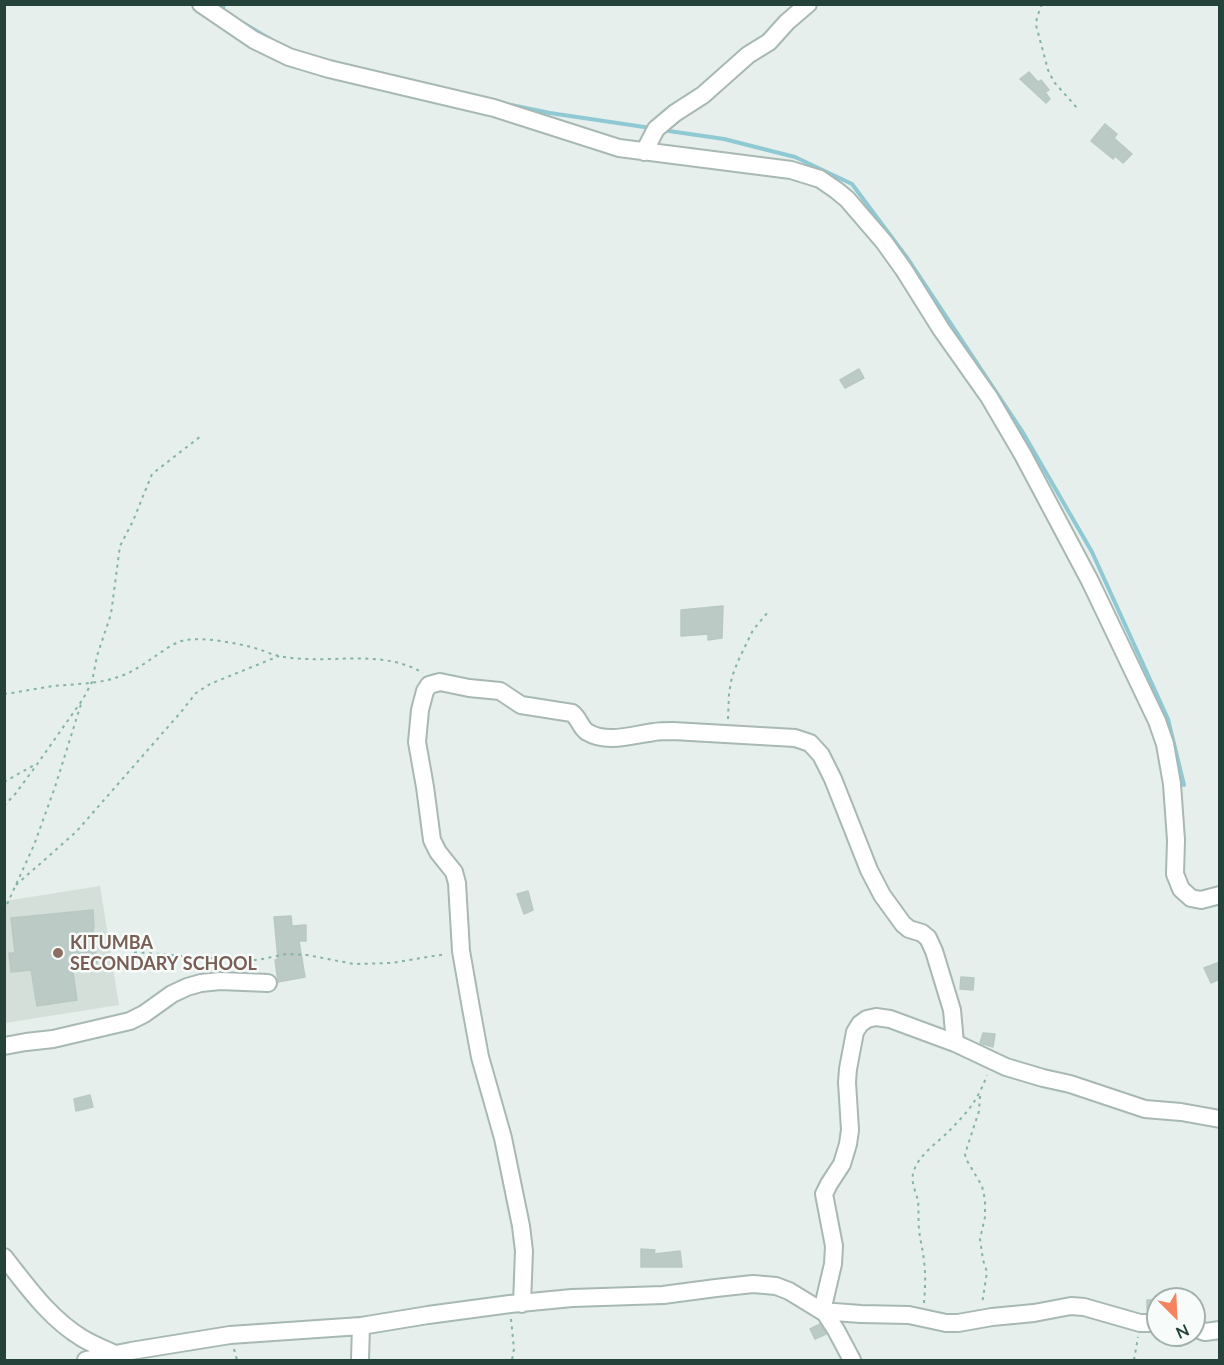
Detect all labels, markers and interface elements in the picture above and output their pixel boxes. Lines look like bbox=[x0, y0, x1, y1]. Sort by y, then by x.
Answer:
place label: KITUMBA SECONDARY SCHOOL bbox=[70, 932, 257, 974]
marker: KITUMBA SECONDARY SCHOOL bbox=[51, 946, 65, 960]
north arrow bbox=[1146, 1287, 1206, 1347]
text: N bbox=[1173, 1321, 1192, 1343]

